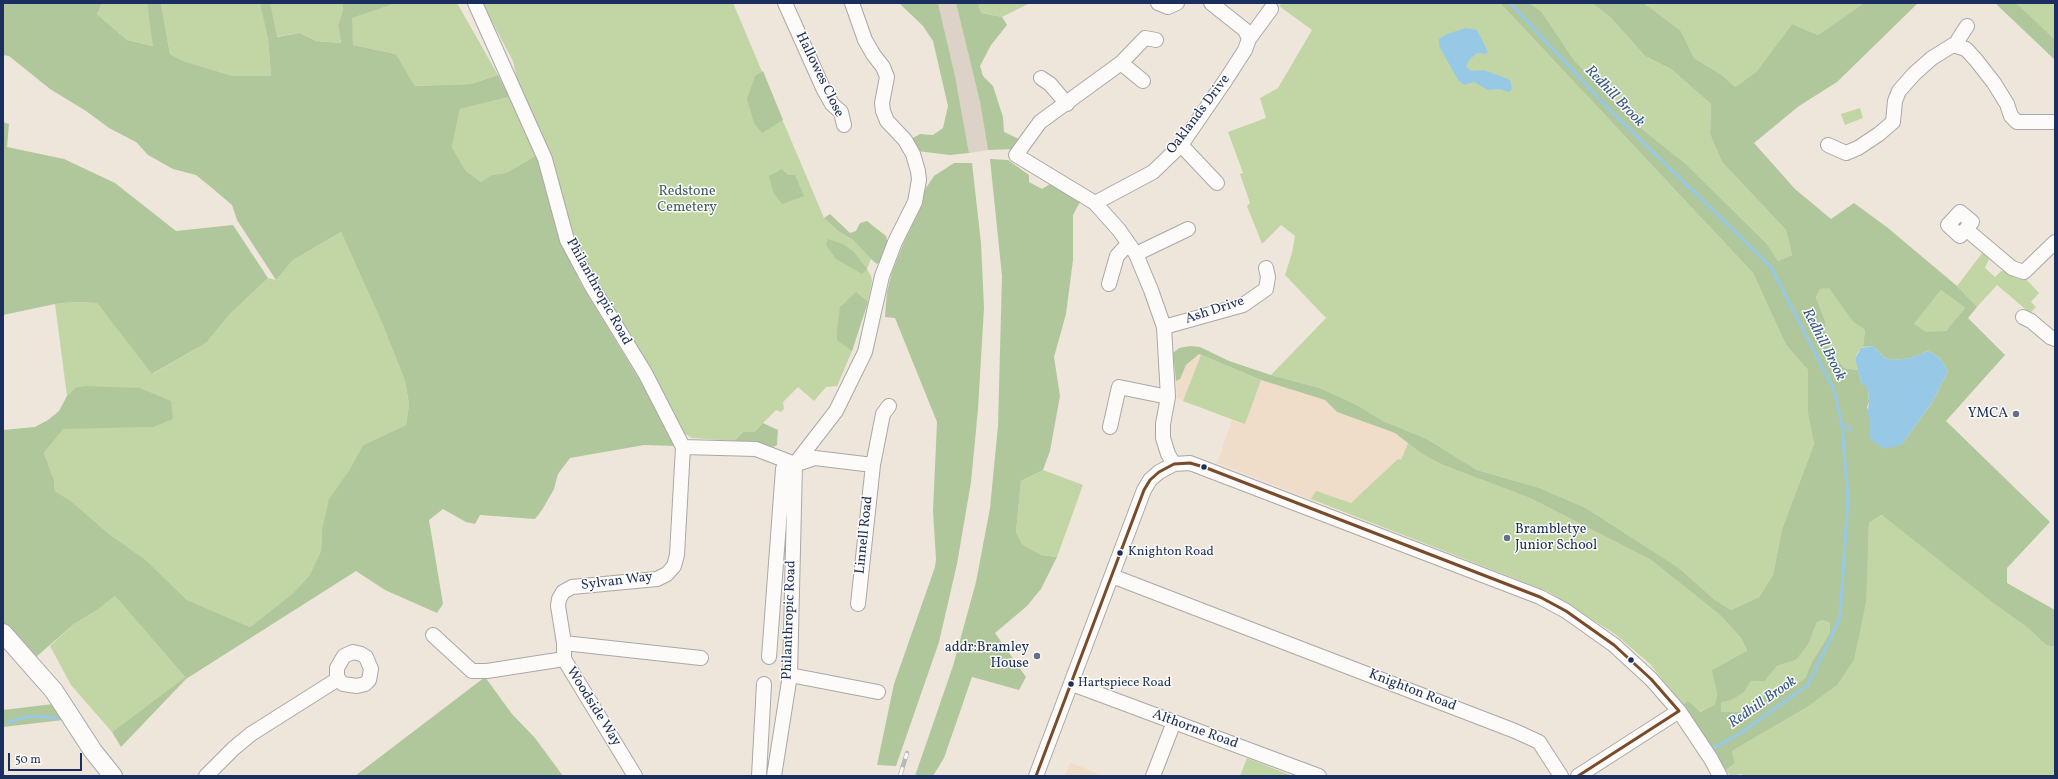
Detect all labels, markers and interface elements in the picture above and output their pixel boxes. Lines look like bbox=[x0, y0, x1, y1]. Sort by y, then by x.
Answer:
street label: Hallowes Close bbox=[791, 30, 847, 120]
water label: Redhill Brook bbox=[1580, 62, 1648, 132]
street label: Oaklands Drive bbox=[1164, 72, 1234, 158]
park label: Redstone Cemetery bbox=[657, 184, 717, 216]
street label: Philanthropic Road bbox=[562, 236, 634, 348]
street label: Ash Drive bbox=[1183, 294, 1247, 328]
water label: Redhill Brook bbox=[1797, 306, 1849, 384]
place label: YMCA bbox=[1968, 406, 2008, 422]
marker: YMCA bbox=[2011, 409, 2021, 419]
unlabelled marker bbox=[1199, 462, 1209, 472]
street label: Linnell Road bbox=[853, 495, 877, 575]
place label: Brambletye Junior School bbox=[1515, 522, 1597, 554]
marker: Brambletye Junior School bbox=[1502, 533, 1512, 543]
place label: Knighton Road bbox=[1128, 545, 1214, 561]
marker: Knighton Road bbox=[1115, 548, 1125, 558]
street label: Philanthropic Road bbox=[780, 560, 800, 680]
street label: Sylvan Way bbox=[580, 569, 654, 595]
place label: addr:Bramley House bbox=[945, 640, 1029, 672]
marker: addr:Bramley House bbox=[1032, 651, 1042, 661]
unlabelled marker bbox=[1626, 655, 1636, 665]
street label: Woodside Way bbox=[562, 664, 624, 750]
street label: Knighton Road bbox=[1366, 667, 1458, 715]
water label: Redhill Brook bbox=[1726, 673, 1800, 733]
place label: Hartspiece Road bbox=[1078, 676, 1171, 692]
marker: Hartspiece Road bbox=[1066, 679, 1076, 689]
street label: Althorne Road bbox=[1150, 707, 1240, 753]
scale bar bbox=[10, 745, 84, 771]
text: 50 m bbox=[15, 752, 41, 768]

